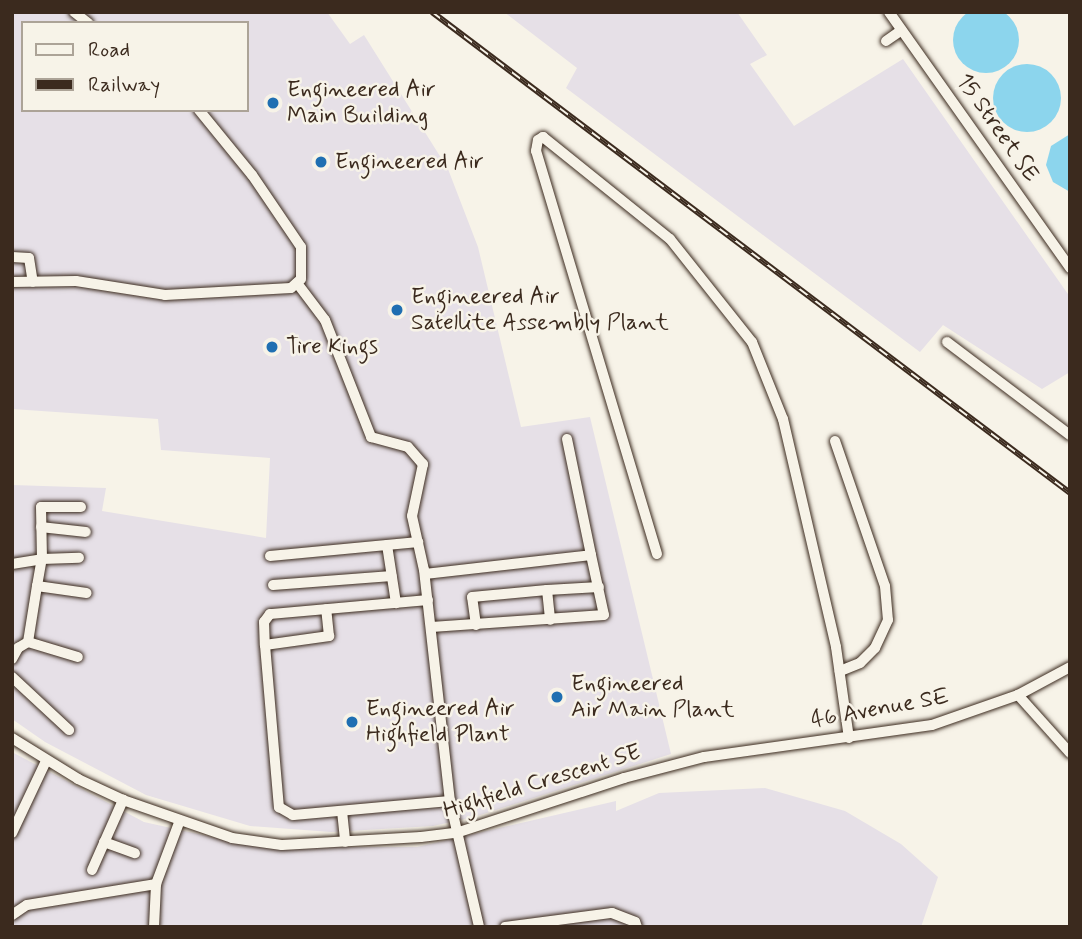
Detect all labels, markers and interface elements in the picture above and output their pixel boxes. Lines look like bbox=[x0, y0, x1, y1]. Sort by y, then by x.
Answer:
legend bbox=[21, 21, 248, 112]
text: Road bbox=[88, 36, 130, 64]
street label: 15 Street SE bbox=[949, 68, 1045, 188]
text: Railway bbox=[88, 71, 160, 99]
place label: Engineered Air Main Building bbox=[287, 76, 436, 130]
marker: Engineered Air Main Building bbox=[265, 95, 281, 111]
place label: Engineered Air bbox=[335, 148, 484, 176]
marker: Engineered Air bbox=[313, 154, 329, 170]
place label: Engineered Air Satellite Assembly Plant bbox=[411, 283, 669, 337]
marker: Engineered Air Satellite Assembly Plant bbox=[389, 302, 405, 318]
place label: Tire Kings bbox=[286, 333, 384, 361]
marker: Tire Kings bbox=[264, 339, 280, 355]
place label: Engineered Air Main Plant bbox=[571, 670, 726, 724]
street label: 46 Avenue SE bbox=[810, 684, 950, 734]
marker: Engineered Air Main Plant bbox=[549, 689, 565, 705]
place label: Engineered Air Highfield Plant bbox=[366, 695, 516, 749]
marker: Engineered Air Highfield Plant bbox=[344, 714, 360, 730]
street label: Highfield Crescent SE bbox=[439, 738, 645, 826]

